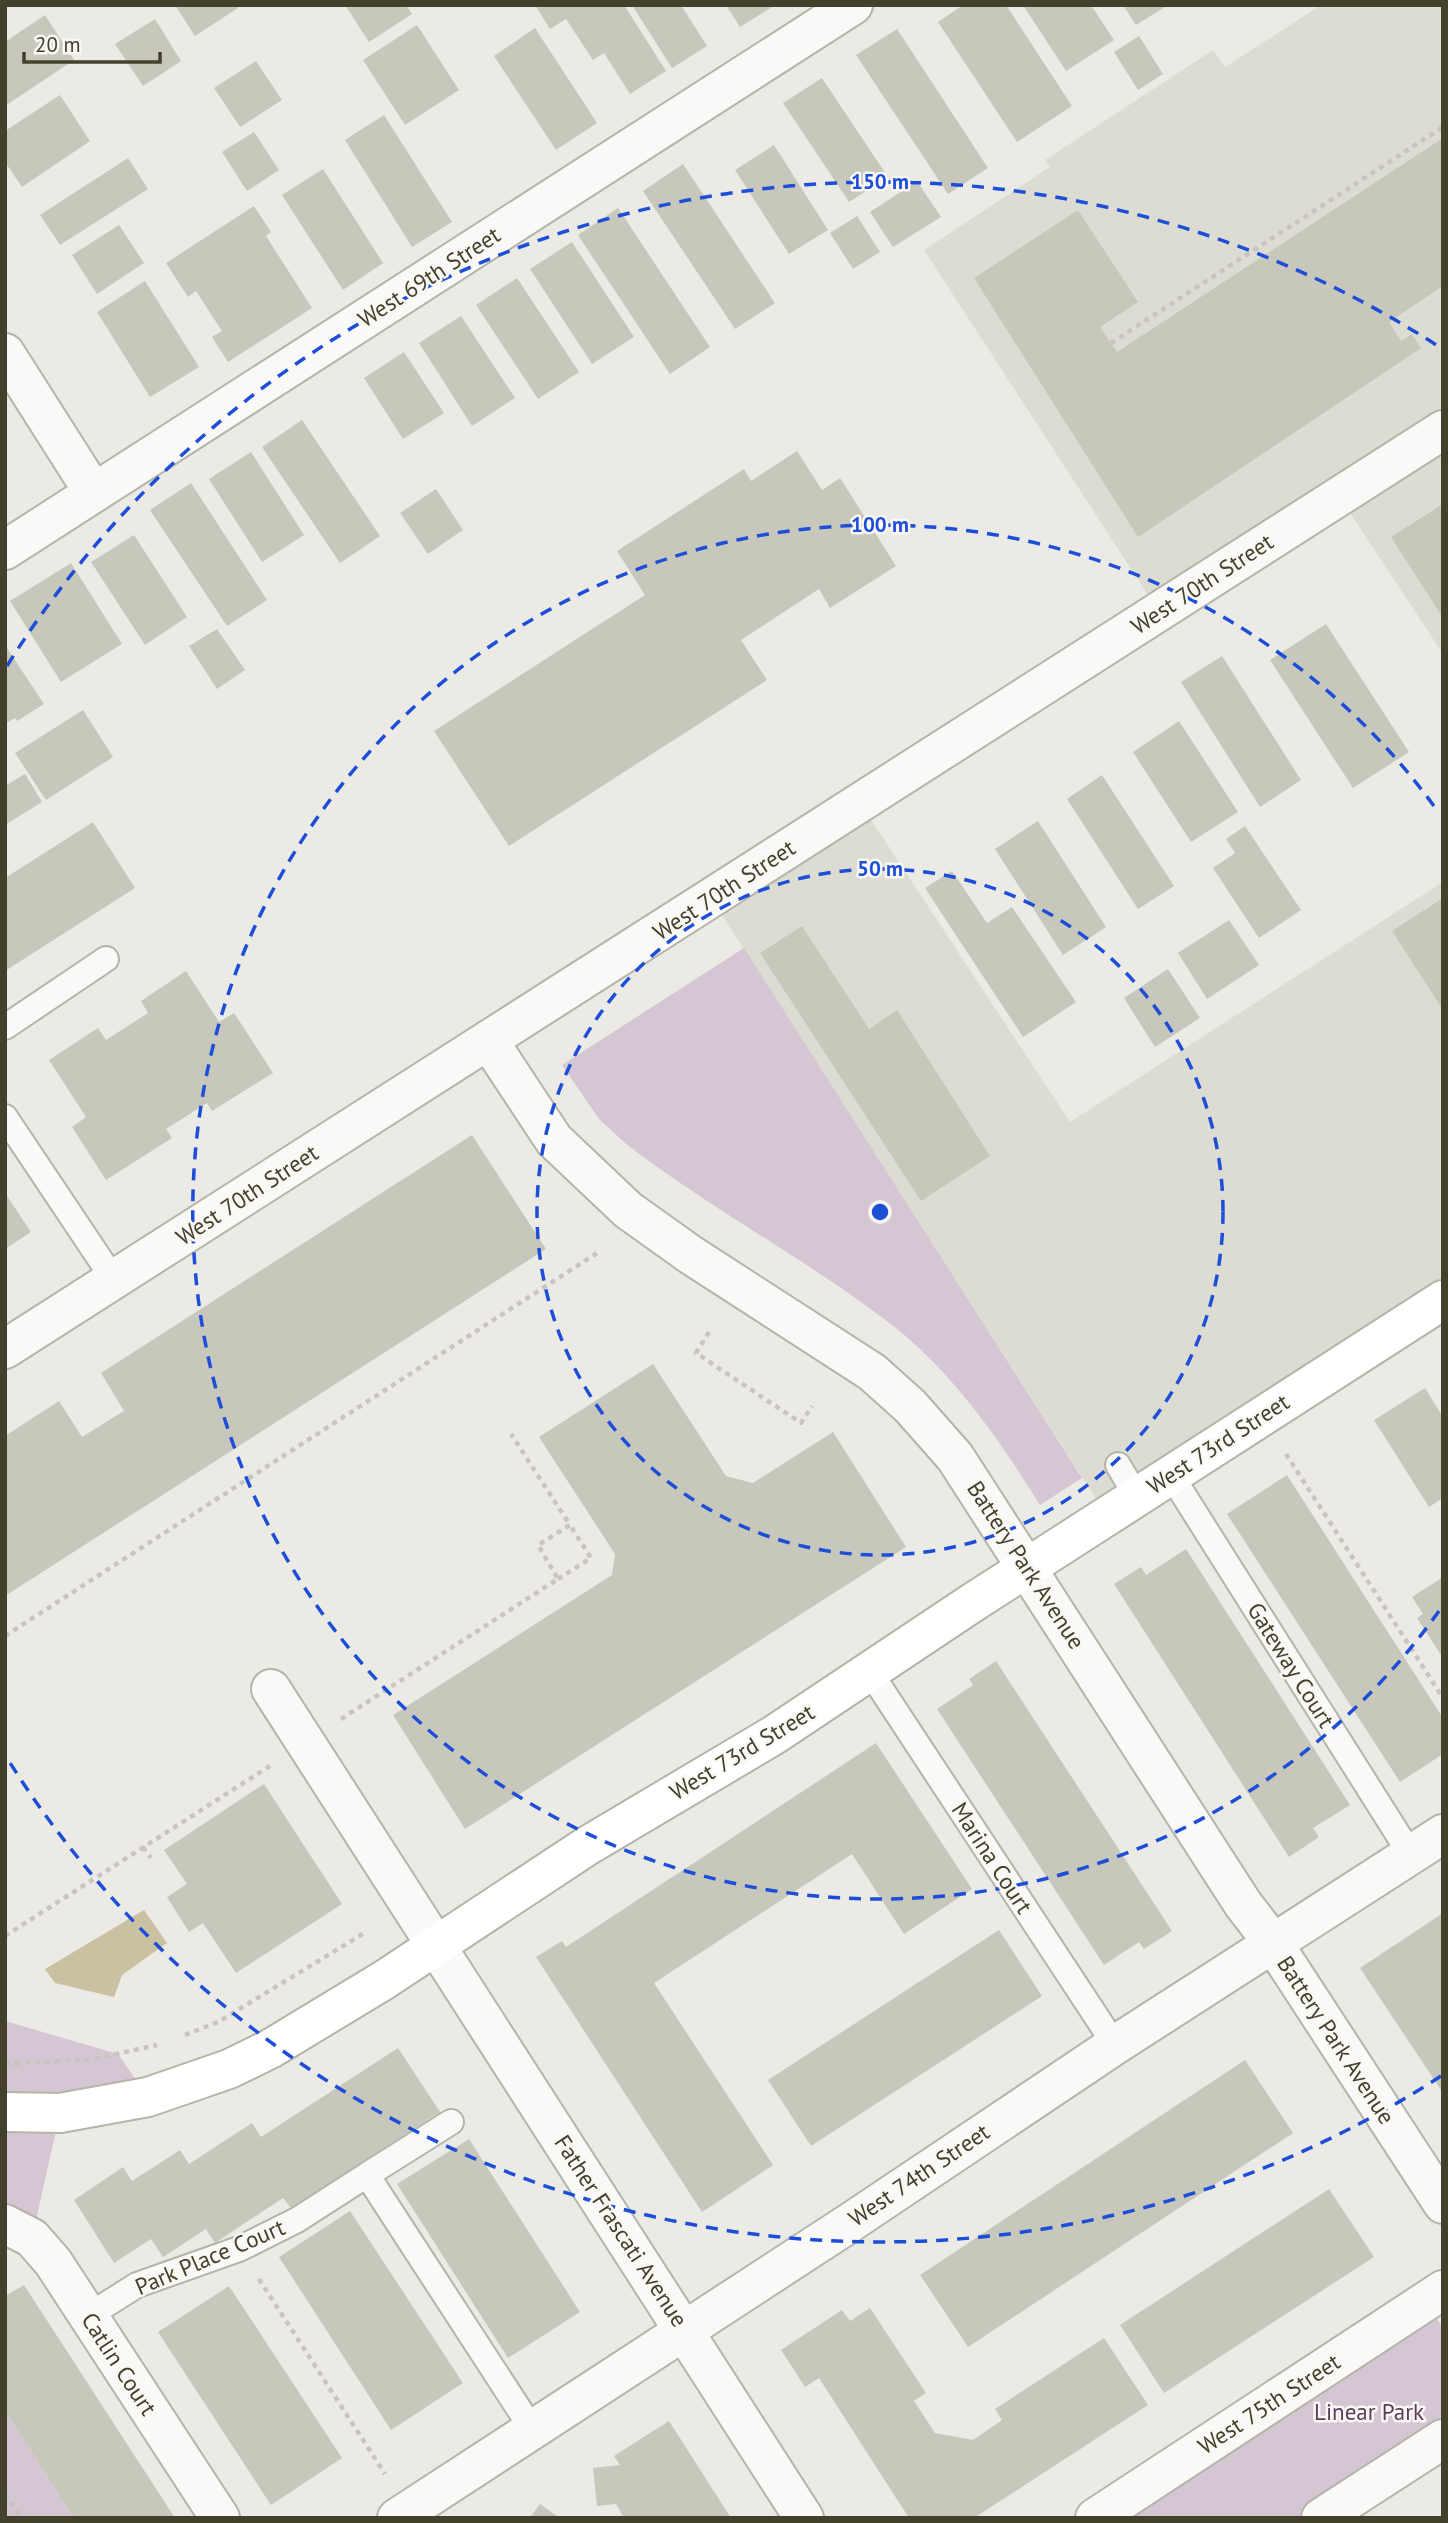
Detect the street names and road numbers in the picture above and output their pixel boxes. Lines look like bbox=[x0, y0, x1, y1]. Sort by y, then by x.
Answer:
street label: West 69th Street bbox=[352, 220, 505, 333]
street label: West 70th Street bbox=[1125, 527, 1278, 640]
street label: West 70th Street bbox=[647, 833, 800, 946]
street label: West 70th Street bbox=[170, 1138, 323, 1251]
street label: West 73rd Street bbox=[1141, 1387, 1294, 1500]
street label: Battery Park Avenue bbox=[961, 1475, 1092, 1654]
street label: Gateway Court bbox=[1241, 1597, 1341, 1733]
street label: West 73rd Street bbox=[664, 1697, 819, 1806]
street label: Marina Court bbox=[946, 1797, 1039, 1919]
street label: Battery Park Avenue bbox=[1271, 1950, 1402, 2129]
street label: West 74th Street bbox=[843, 2117, 995, 2232]
street label: Father Frascati Avenue bbox=[549, 2129, 694, 2332]
street label: Park Place Court bbox=[131, 2212, 289, 2301]
street label: Catlin Court bbox=[75, 2307, 164, 2421]
street label: West 75th Street bbox=[1192, 2347, 1345, 2460]

